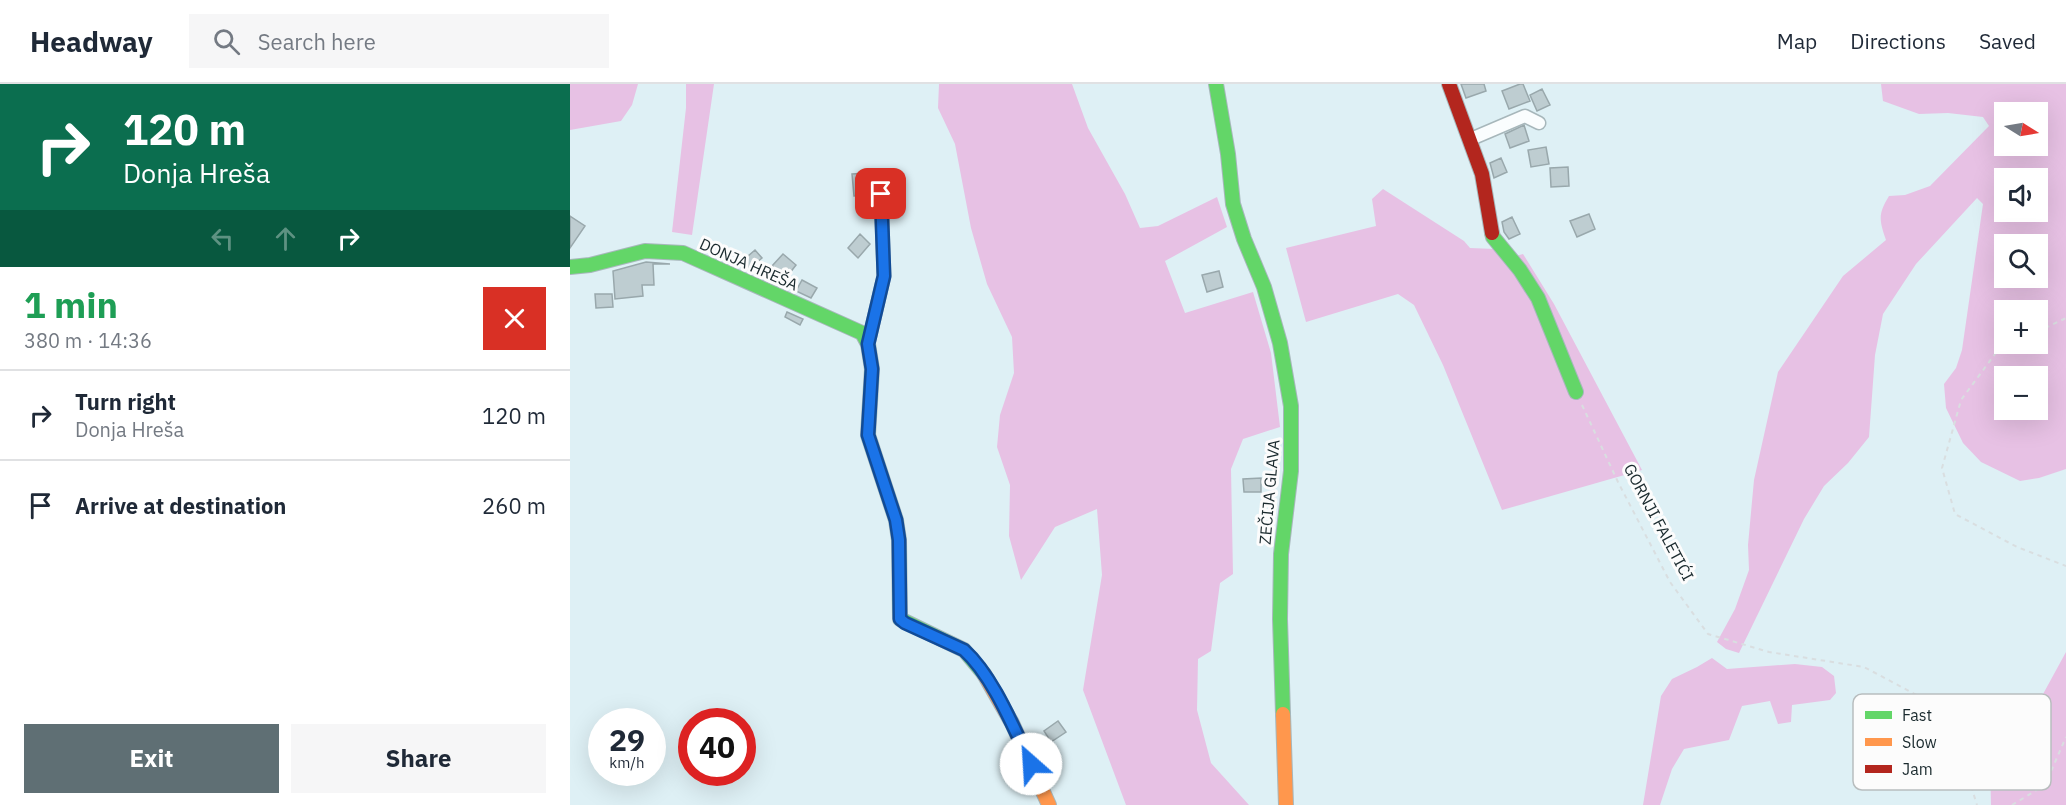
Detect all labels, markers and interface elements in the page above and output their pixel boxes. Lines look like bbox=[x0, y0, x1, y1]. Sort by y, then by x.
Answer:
search box bbox=[189, 14, 609, 68]
text: Headway bbox=[30, 23, 153, 60]
icon: search bbox=[210, 25, 243, 58]
text: Search here bbox=[258, 27, 376, 56]
text: Map bbox=[1777, 27, 1817, 55]
text: Directions bbox=[1850, 27, 1946, 55]
text: Saved bbox=[1979, 27, 2036, 55]
text: 120 m bbox=[123, 102, 246, 157]
north arrow bbox=[1994, 102, 2048, 156]
map controls bbox=[1994, 102, 2048, 420]
icon: right bbox=[24, 108, 102, 186]
text: Donja Hreša bbox=[123, 155, 270, 190]
pin bbox=[855, 168, 906, 219]
button: sound bbox=[1994, 168, 2048, 222]
icon: arrive bbox=[864, 177, 897, 210]
icon: left bbox=[206, 222, 239, 255]
icon: ahead bbox=[269, 222, 302, 255]
icon: right bbox=[332, 222, 365, 255]
street label: DONJA HREŠA bbox=[697, 232, 802, 295]
button: search bbox=[1994, 234, 2048, 288]
text: 1 min bbox=[24, 281, 118, 328]
button: close bbox=[483, 287, 546, 350]
button: + bbox=[1994, 300, 2048, 354]
text: 380 m · 14:36 bbox=[24, 327, 152, 354]
button: − bbox=[1994, 366, 2048, 420]
text: Turn right bbox=[75, 387, 176, 416]
icon: right bbox=[24, 399, 57, 432]
text: 120 m bbox=[482, 401, 546, 430]
text: Donja Hreša bbox=[75, 416, 184, 443]
street label: ZEČIJA GLAVA bbox=[1253, 439, 1284, 545]
street label: GORNJI FALETIĆI bbox=[1620, 459, 1699, 584]
icon: arrive bbox=[24, 489, 57, 522]
text: Arrive at destination bbox=[75, 491, 286, 520]
text: 260 m bbox=[482, 491, 546, 520]
legend bbox=[1853, 694, 2051, 790]
text: Fast bbox=[1902, 705, 1932, 725]
speed limit sign: 40 bbox=[678, 708, 756, 786]
text: 29 bbox=[609, 720, 645, 759]
button: Exit bbox=[24, 724, 279, 793]
button: Share bbox=[291, 724, 546, 793]
position arrow bbox=[999, 732, 1063, 796]
text: Slow bbox=[1902, 732, 1937, 752]
text: km/h bbox=[609, 753, 645, 772]
text: Jam bbox=[1902, 759, 1933, 779]

